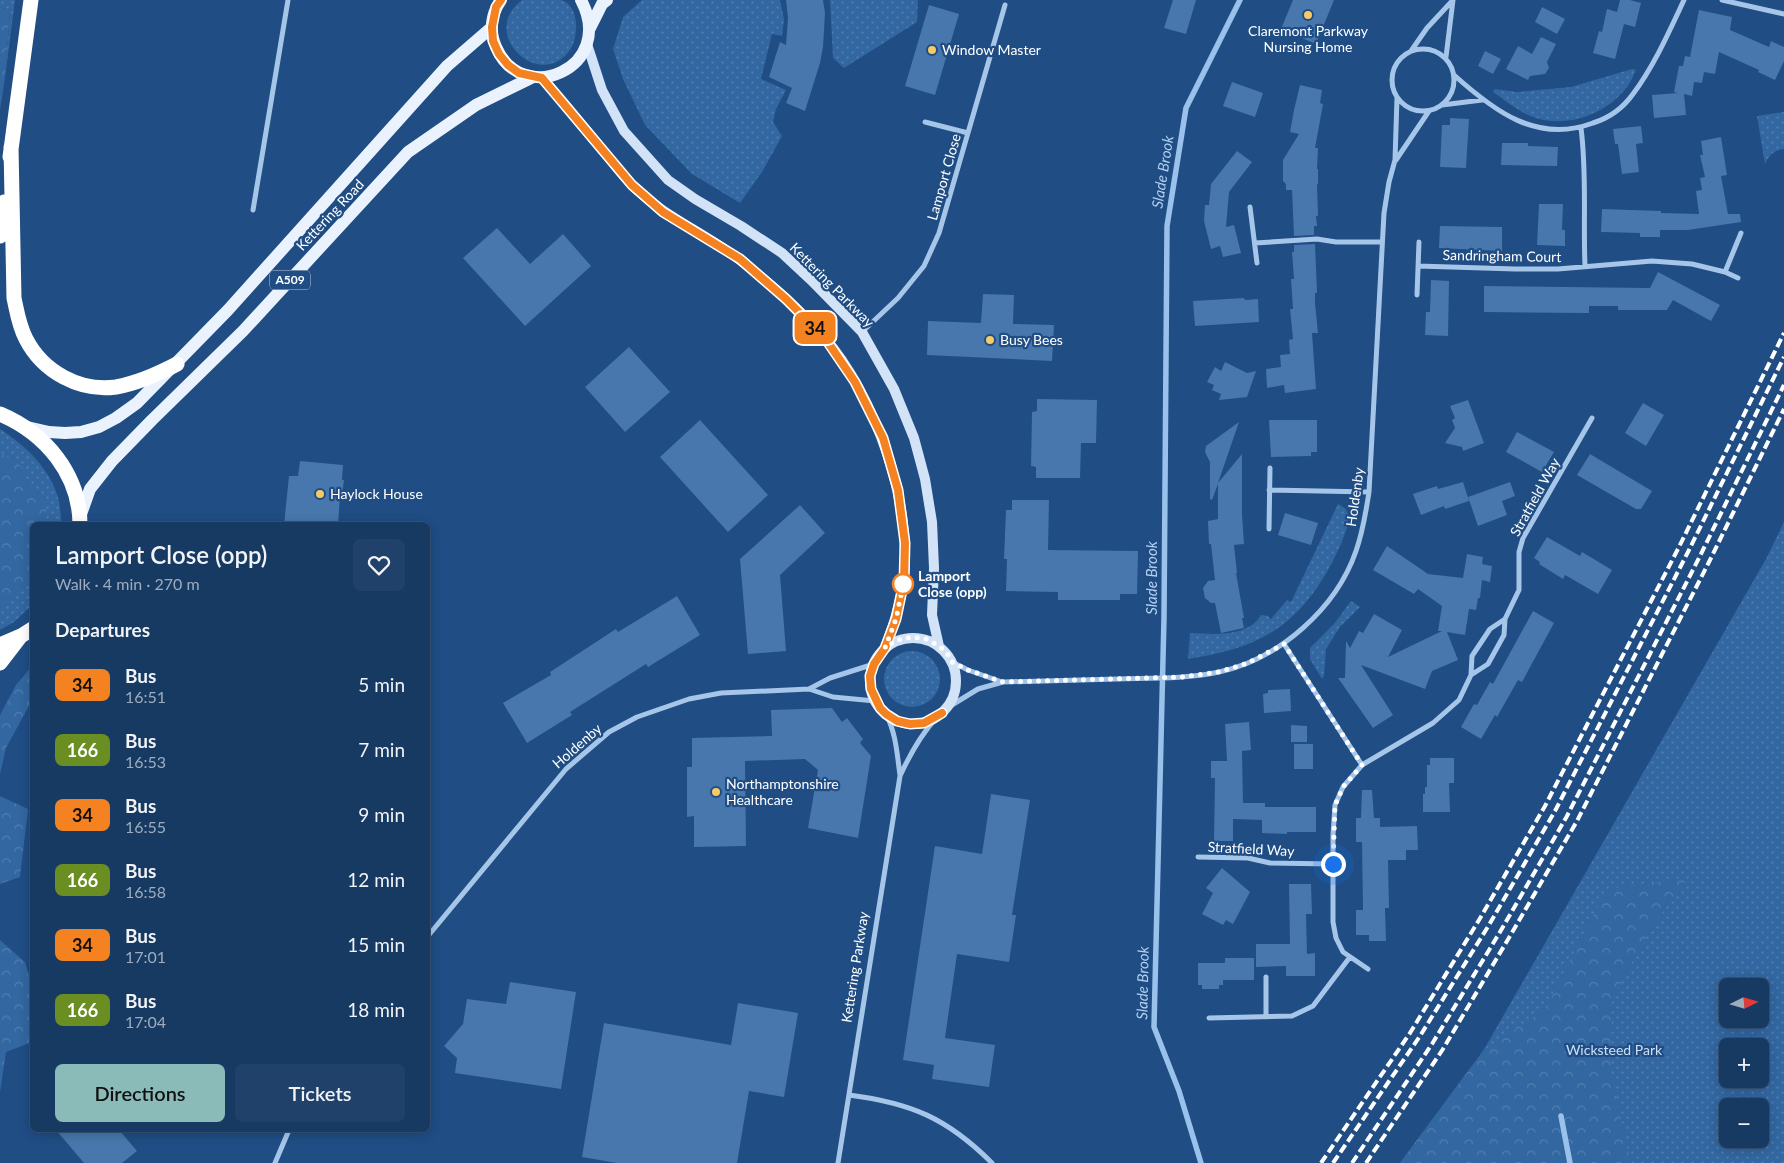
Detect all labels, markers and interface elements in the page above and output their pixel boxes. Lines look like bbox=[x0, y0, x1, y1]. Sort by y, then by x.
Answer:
marker: Claremont Parkway Nursing Home bbox=[1302, 9, 1314, 21]
place label: Claremont Parkway Nursing Home bbox=[1248, 22, 1369, 55]
place label: Window Master bbox=[942, 41, 1041, 58]
marker: Window Master bbox=[926, 44, 938, 56]
street label: Lamport Close bbox=[923, 132, 964, 222]
water label: Slade Brook bbox=[1147, 133, 1177, 210]
street label: Kettering Road bbox=[292, 176, 367, 254]
street label: Kettering Parkway bbox=[787, 239, 879, 331]
street label: Sandringham Court bbox=[1443, 246, 1561, 265]
road number: A509 bbox=[270, 270, 310, 290]
line badge: 34 bbox=[792, 312, 838, 344]
text: 34 bbox=[805, 317, 825, 339]
place label: Busy Bees bbox=[1000, 331, 1063, 348]
marker: Busy Bees bbox=[984, 334, 996, 346]
street label: Stratfield Way bbox=[1506, 454, 1563, 539]
street label: Holdenby bbox=[1342, 465, 1367, 528]
place label: Haylock House bbox=[330, 485, 423, 502]
marker: Haylock House bbox=[314, 488, 326, 500]
button: heart bbox=[353, 539, 405, 591]
text: Lamport Close (opp) bbox=[55, 540, 267, 569]
water label: Slade Brook bbox=[1142, 540, 1160, 615]
place label: Lamport Close (opp) bbox=[918, 567, 987, 600]
marker: Lamport Close (opp) bbox=[892, 573, 914, 595]
text: Walk · 4 min · 270 m bbox=[55, 574, 200, 593]
text: Departures bbox=[55, 618, 150, 641]
text: Bus bbox=[125, 664, 156, 687]
text: 5 min bbox=[358, 673, 405, 696]
text: 34 bbox=[72, 674, 93, 696]
text: 16:51 bbox=[125, 687, 166, 706]
street label: Holdenby bbox=[549, 719, 605, 772]
text: Bus bbox=[125, 729, 156, 752]
text: 7 min bbox=[358, 738, 405, 761]
text: 166 bbox=[67, 739, 98, 761]
text: 16:53 bbox=[125, 752, 166, 771]
place label: Northamptonshire Healthcare bbox=[726, 775, 839, 808]
marker: Northamptonshire Healthcare bbox=[710, 786, 722, 798]
text: Bus bbox=[125, 794, 156, 817]
text: 9 min bbox=[358, 803, 405, 826]
text: 34 bbox=[72, 804, 93, 826]
text: 16:55 bbox=[125, 817, 166, 836]
street label: Stratfield Way bbox=[1207, 838, 1296, 859]
your location bbox=[1321, 852, 1346, 877]
text: Bus bbox=[125, 859, 156, 882]
text: 12 min bbox=[347, 868, 405, 891]
text: 166 bbox=[67, 869, 98, 891]
text: 16:58 bbox=[125, 882, 166, 901]
street label: Kettering Parkway bbox=[837, 909, 872, 1024]
text: Bus bbox=[125, 924, 156, 947]
text: 15 min bbox=[347, 933, 405, 956]
text: 34 bbox=[72, 934, 93, 956]
water label: Slade Brook bbox=[1132, 945, 1152, 1020]
text: 17:01 bbox=[125, 947, 166, 966]
north arrow bbox=[1719, 978, 1769, 1028]
map controls bbox=[1719, 978, 1769, 1148]
text: Bus bbox=[125, 989, 156, 1012]
text: 18 min bbox=[347, 998, 405, 1021]
text: 166 bbox=[67, 999, 98, 1021]
text: 17:04 bbox=[125, 1012, 166, 1031]
button: + bbox=[1719, 1038, 1769, 1088]
park label: Wicksteed Park bbox=[1566, 1041, 1663, 1058]
button: Directions bbox=[55, 1064, 225, 1122]
button: Tickets bbox=[235, 1064, 405, 1122]
button: − bbox=[1719, 1098, 1769, 1148]

